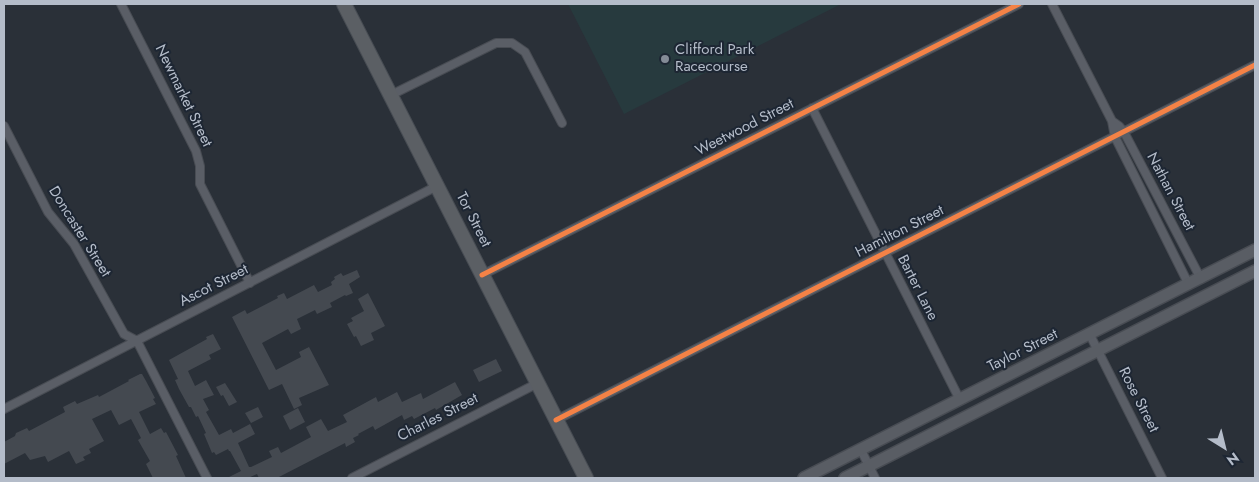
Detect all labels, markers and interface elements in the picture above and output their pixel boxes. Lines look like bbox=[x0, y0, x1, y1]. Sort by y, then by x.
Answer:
place label: Clifford Park Racecourse bbox=[675, 41, 754, 76]
street label: Newmarket Street bbox=[150, 42, 216, 150]
marker: Clifford Park Racecourse bbox=[659, 53, 671, 65]
street label: Weetwood Street bbox=[693, 95, 797, 161]
street label: Nathan Street bbox=[1142, 150, 1198, 234]
street label: Doncaster Street bbox=[44, 183, 114, 281]
street label: Tor Street bbox=[452, 190, 494, 250]
street label: Hamilton Street bbox=[853, 202, 947, 262]
street label: Barter Lane bbox=[893, 252, 941, 324]
street label: Ascot Street bbox=[176, 261, 252, 311]
street label: Taylor Street bbox=[985, 326, 1061, 376]
street label: Rose Street bbox=[1114, 364, 1162, 436]
street label: Charles Street bbox=[395, 390, 481, 446]
north arrow bbox=[1199, 422, 1249, 472]
text: N bbox=[1222, 448, 1243, 470]

